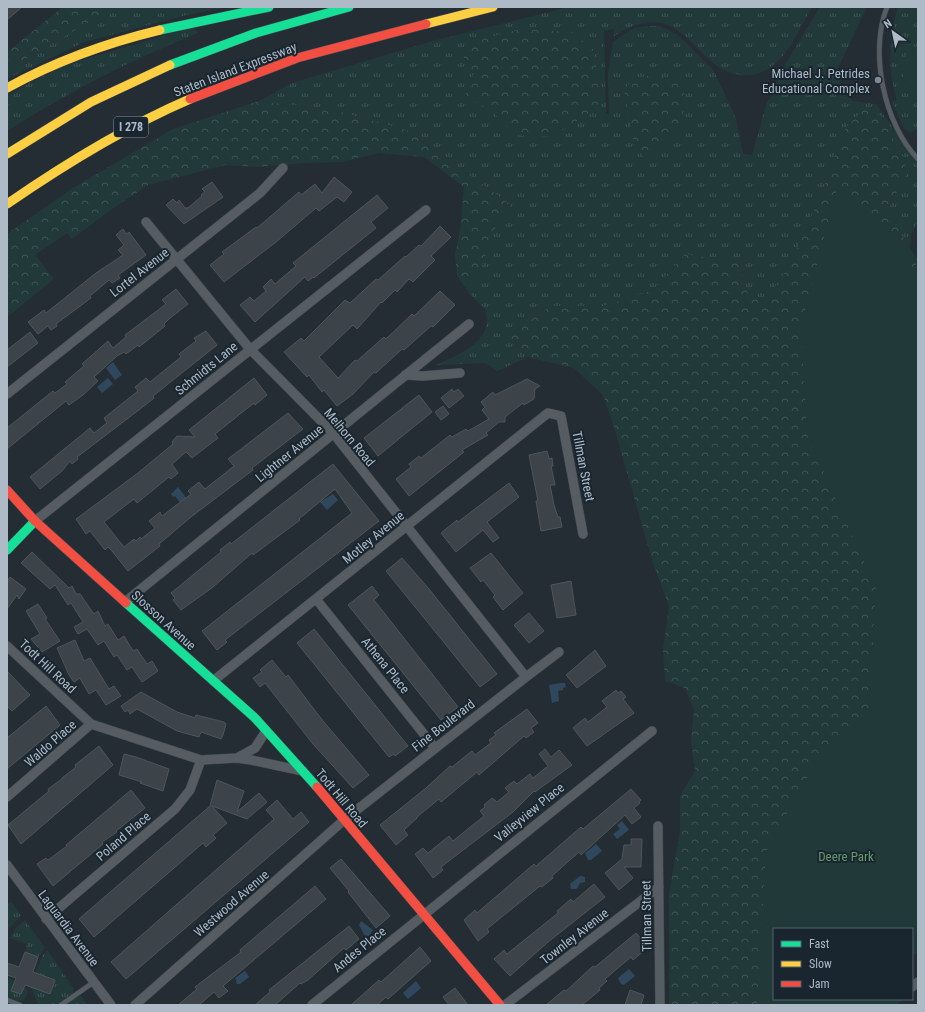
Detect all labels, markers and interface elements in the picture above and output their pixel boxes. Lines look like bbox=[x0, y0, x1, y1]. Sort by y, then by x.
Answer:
north arrow bbox=[873, 12, 913, 52]
text: N bbox=[881, 17, 894, 31]
street label: Staten Island Expressway bbox=[172, 39, 299, 100]
place label: Michael J. Petrides Educational Complex bbox=[762, 66, 870, 96]
marker: Michael J. Petrides Educational Complex bbox=[873, 75, 883, 85]
road number: I 278 bbox=[114, 117, 148, 137]
street label: Lortel Avenue bbox=[107, 245, 172, 300]
street label: Schmidts Lane bbox=[172, 339, 240, 398]
street label: Melhorn Road bbox=[321, 405, 378, 469]
street label: Lightner Avenue bbox=[253, 422, 326, 485]
street label: Tillman Street bbox=[569, 430, 598, 503]
street label: Motley Avenue bbox=[339, 508, 407, 567]
street label: Slosson Avenue bbox=[128, 588, 199, 653]
street label: Athena Place bbox=[358, 634, 413, 696]
street label: Todt Hill Road bbox=[16, 636, 79, 696]
street label: Fine Boulevard bbox=[409, 696, 478, 755]
street label: Waldo Place bbox=[21, 717, 79, 770]
street label: Todt Hill Road bbox=[313, 766, 371, 831]
street label: Valleyview Place bbox=[491, 780, 567, 845]
street label: Poland Place bbox=[93, 809, 154, 864]
park label: Deere Park bbox=[818, 849, 874, 864]
street label: Westwood Avenue bbox=[191, 867, 272, 940]
street label: Tillman Street bbox=[638, 880, 655, 952]
street label: Laguardia Avenue bbox=[35, 887, 102, 969]
street label: Townley Avenue bbox=[537, 905, 611, 968]
street label: Andes Place bbox=[330, 923, 389, 975]
legend bbox=[773, 928, 913, 1000]
text: Fast bbox=[809, 937, 830, 951]
text: Slow bbox=[809, 957, 832, 971]
text: Jam bbox=[809, 977, 830, 991]

